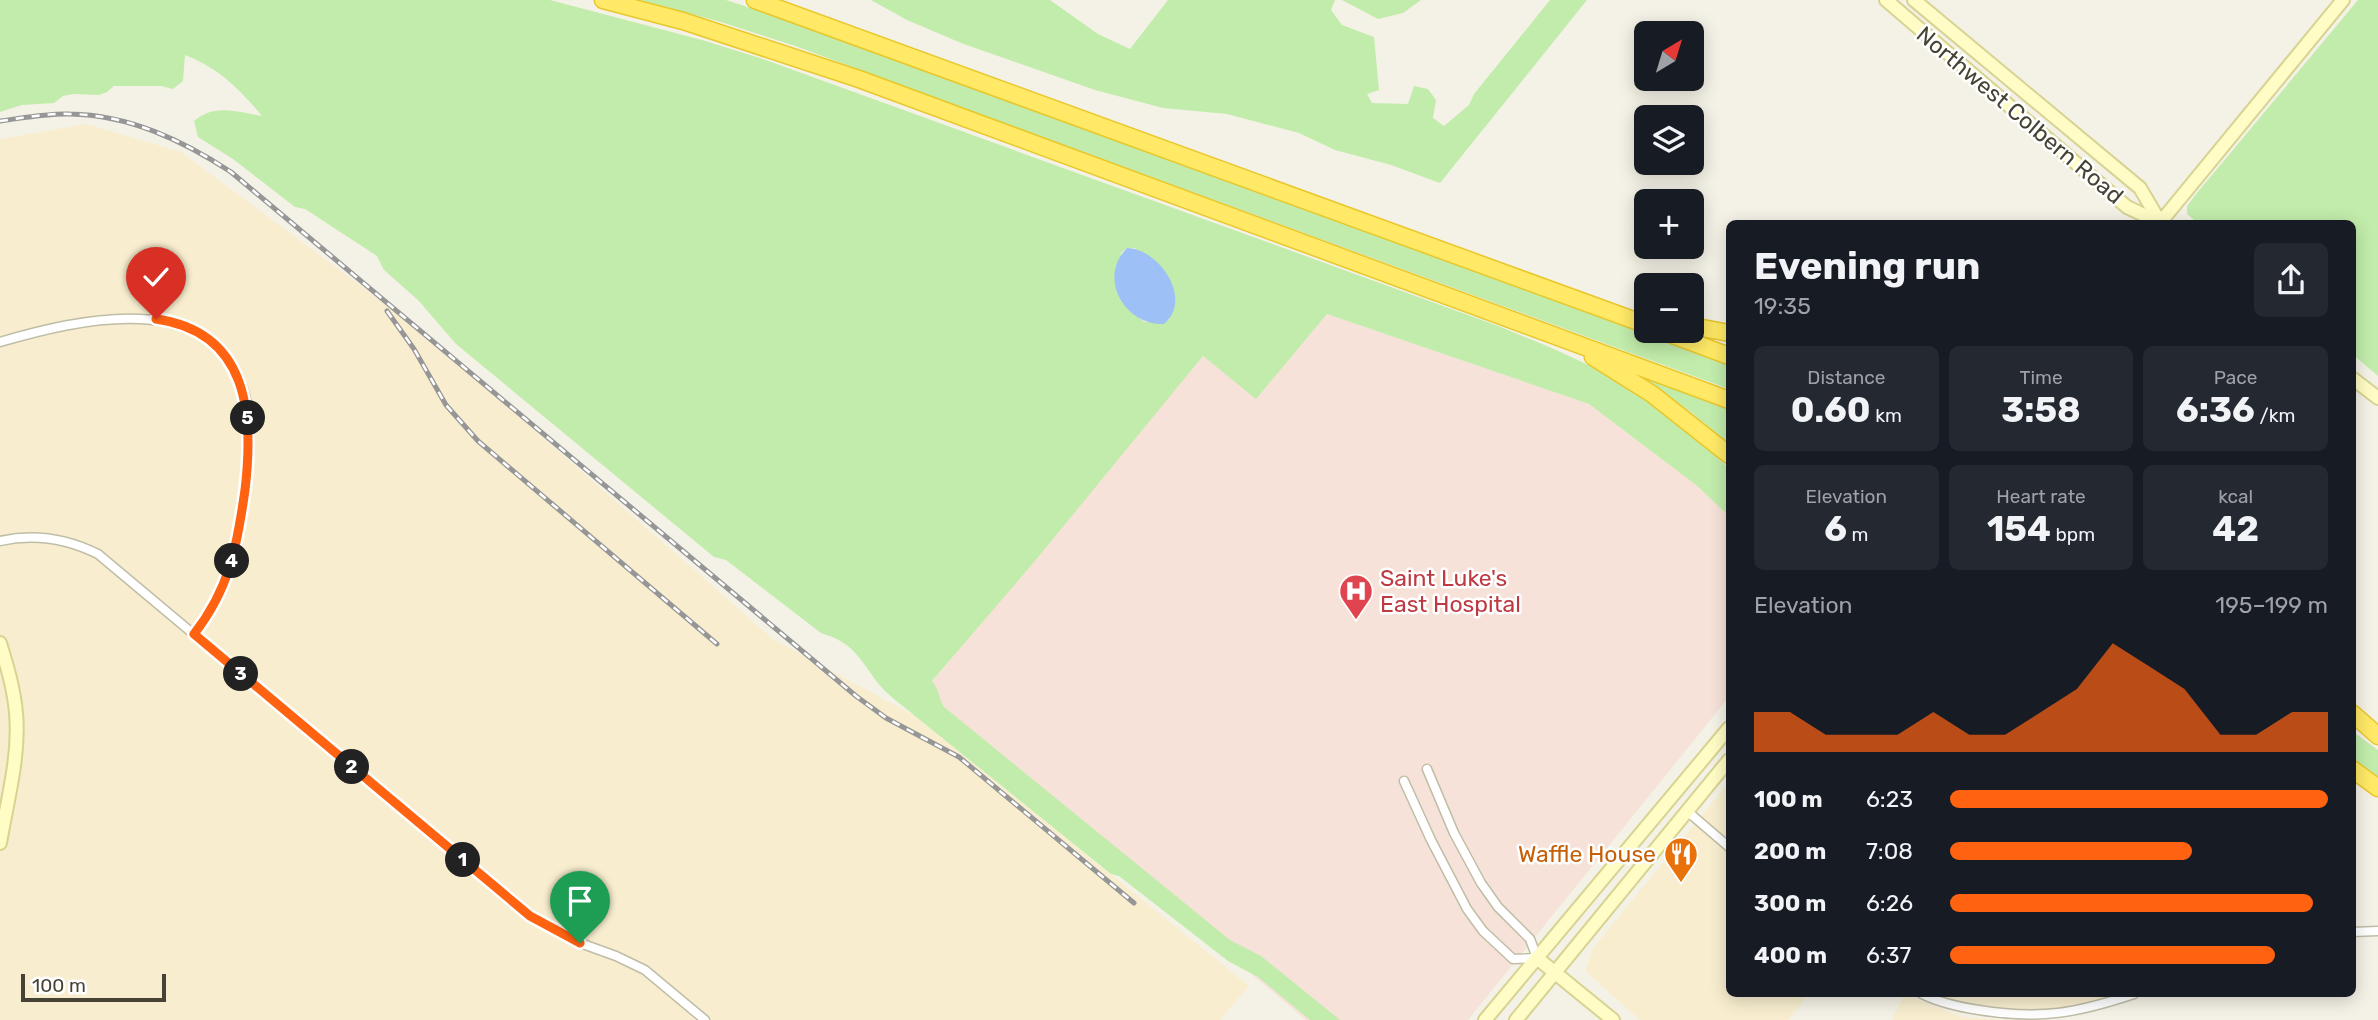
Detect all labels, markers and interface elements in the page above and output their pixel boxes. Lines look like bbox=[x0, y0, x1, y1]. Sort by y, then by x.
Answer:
street label: Northwest Colbern Road bbox=[1911, 20, 2129, 210]
north arrow bbox=[1634, 21, 1704, 91]
map controls bbox=[1634, 21, 1704, 343]
button: layers bbox=[1634, 105, 1704, 175]
button: + bbox=[1634, 189, 1704, 259]
text: Evening run bbox=[1754, 243, 1980, 289]
button: share bbox=[2254, 243, 2328, 317]
pin bbox=[126, 247, 186, 319]
icon: check bbox=[137, 258, 175, 296]
button: − bbox=[1634, 273, 1704, 343]
text: 19:35 bbox=[1754, 292, 1811, 320]
text: Distance bbox=[1807, 366, 1885, 389]
text: Time bbox=[2019, 366, 2063, 389]
text: Pace bbox=[2214, 366, 2257, 389]
text: 0.60 bbox=[1791, 389, 1871, 431]
text: 3:58 bbox=[2001, 389, 2081, 431]
text: 6:36 bbox=[2176, 389, 2255, 431]
pin: 5 bbox=[230, 400, 266, 436]
text: km bbox=[1871, 404, 1902, 427]
text: /km bbox=[2255, 404, 2295, 427]
text: 5 bbox=[241, 406, 254, 429]
text: Elevation bbox=[1806, 485, 1887, 508]
text: Heart rate bbox=[1996, 485, 2086, 508]
text: kcal bbox=[2218, 485, 2253, 508]
text: 6 bbox=[1824, 508, 1847, 550]
text: 154 bbox=[1987, 508, 2051, 550]
text: 42 bbox=[2212, 508, 2259, 550]
text: m bbox=[1847, 523, 1869, 546]
text: bpm bbox=[2051, 523, 2095, 546]
pin: 4 bbox=[215, 544, 250, 578]
text: 4 bbox=[225, 549, 238, 572]
place label: Saint Luke's East Hospital bbox=[1380, 564, 1521, 618]
hospital icon: Saint Luke's East Hospital bbox=[1337, 572, 1375, 621]
text: Elevation bbox=[1754, 591, 1853, 619]
text: 195–199 m bbox=[2215, 591, 2328, 619]
pin: 3 bbox=[224, 656, 258, 692]
text: 3 bbox=[234, 662, 247, 685]
pin: 2 bbox=[334, 750, 370, 784]
text: 2 bbox=[345, 755, 358, 778]
text: 100 m bbox=[1754, 785, 1823, 813]
text: 6:23 bbox=[1866, 785, 1913, 813]
restaurant icon: Waffle House bbox=[1662, 835, 1700, 884]
text: 200 m bbox=[1754, 837, 1826, 865]
text: 7:08 bbox=[1866, 837, 1913, 865]
place label: Waffle House bbox=[1518, 840, 1656, 868]
pin: 1 bbox=[446, 842, 480, 878]
text: 1 bbox=[458, 848, 467, 871]
pin bbox=[550, 871, 610, 943]
icon: arrive bbox=[561, 882, 599, 920]
text: 300 m bbox=[1754, 889, 1826, 917]
text: 6:26 bbox=[1866, 889, 1913, 917]
text: 400 m bbox=[1754, 941, 1827, 969]
text: 6:37 bbox=[1866, 941, 1911, 969]
scale bar bbox=[21, 971, 166, 1003]
text: 100 m bbox=[32, 974, 86, 997]

